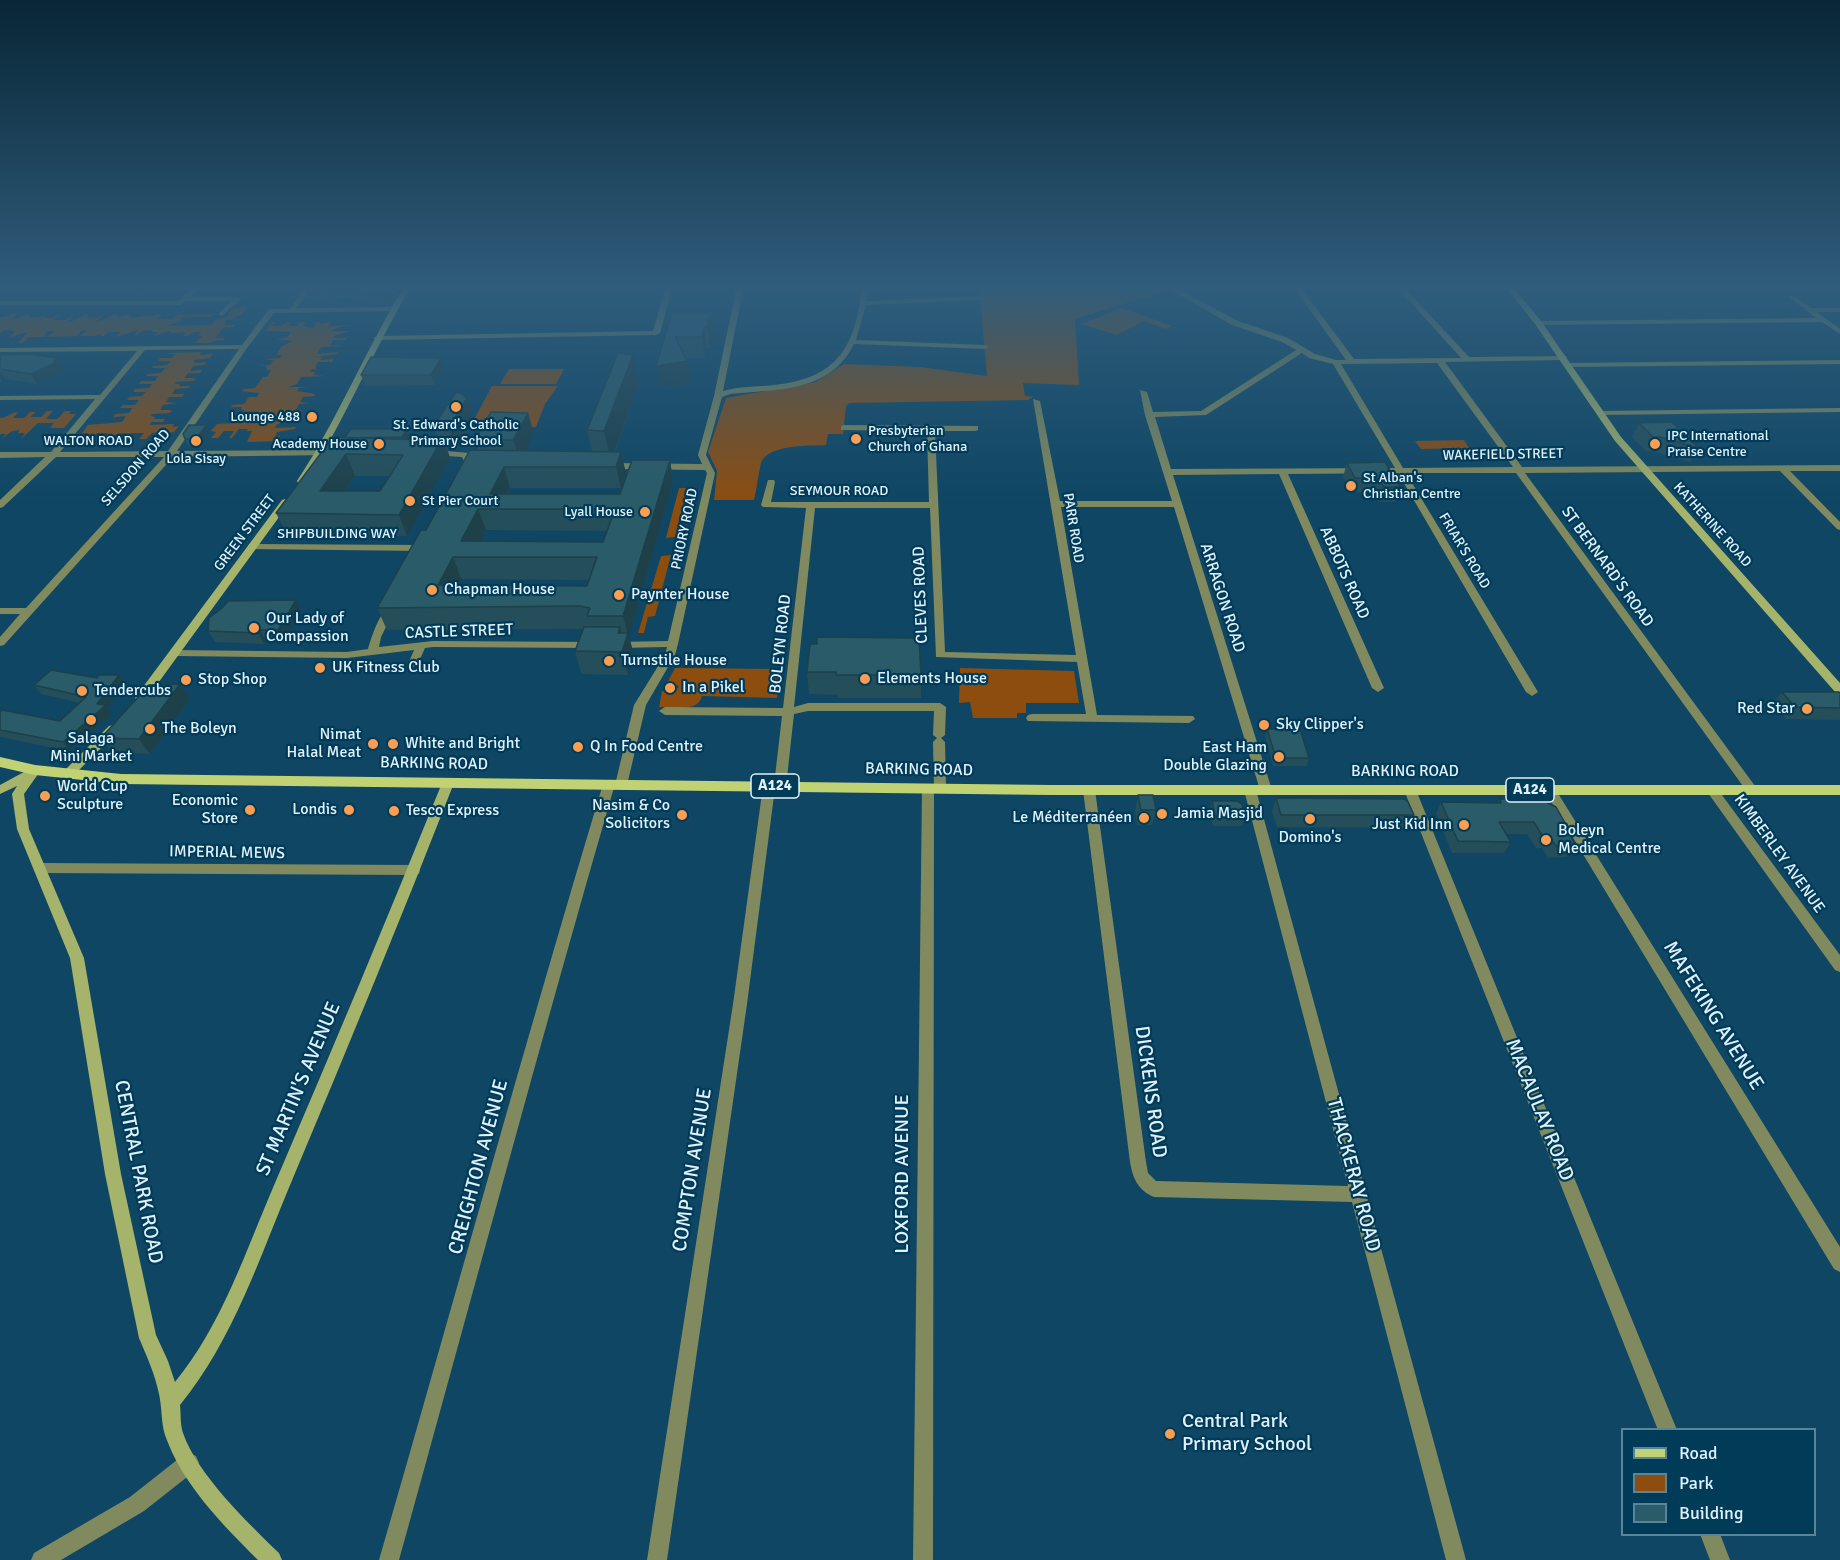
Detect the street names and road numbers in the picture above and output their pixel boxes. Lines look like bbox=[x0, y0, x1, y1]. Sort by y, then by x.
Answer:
street label: SELSDON ROAD bbox=[98, 426, 174, 510]
street label: WALTON ROAD bbox=[43, 433, 133, 449]
street label: WAKEFIELD STREET bbox=[1443, 446, 1563, 464]
street label: KATHERINE ROAD bbox=[1670, 479, 1754, 571]
street label: SEYMOUR ROAD bbox=[790, 483, 888, 499]
street label: PRIORY ROAD bbox=[668, 487, 702, 571]
street label: GREEN STREET bbox=[211, 491, 279, 575]
street label: PARR ROAD bbox=[1059, 492, 1087, 564]
street label: ST BERNARD'S ROAD bbox=[1557, 503, 1657, 631]
street label: FRIAR'S ROAD bbox=[1435, 510, 1493, 592]
street label: ABBOTS ROAD bbox=[1315, 524, 1373, 622]
street label: SHIPBUILDING WAY bbox=[277, 526, 397, 542]
street label: ARRAGON ROAD bbox=[1195, 541, 1249, 655]
street label: CLEVES ROAD bbox=[910, 546, 932, 644]
street label: BOLEYN ROAD bbox=[766, 593, 796, 695]
street label: CASTLE STREET bbox=[404, 621, 514, 643]
street label: BARKING ROAD bbox=[380, 753, 488, 775]
street label: BARKING ROAD bbox=[865, 759, 973, 781]
street label: BARKING ROAD bbox=[1351, 762, 1459, 782]
road number: A124 bbox=[751, 774, 799, 798]
road number: A124 bbox=[1506, 778, 1554, 802]
street label: KIMBERLEY AVENUE bbox=[1729, 791, 1829, 917]
street label: IMPERIAL MEWS bbox=[169, 842, 285, 864]
street label: MAFEKING AVENUE bbox=[1657, 937, 1769, 1095]
street label: ST MARTIN'S AVENUE bbox=[252, 999, 346, 1179]
street label: DICKENS ROAD bbox=[1129, 1024, 1171, 1160]
street label: MACAULAY ROAD bbox=[1500, 1035, 1578, 1185]
street label: CREIGHTON AVENUE bbox=[444, 1077, 514, 1257]
street label: CENTRAL PARK ROAD bbox=[108, 1078, 168, 1266]
street label: COMPTON AVENUE bbox=[668, 1086, 718, 1254]
street label: LOXFORD AVENUE bbox=[891, 1094, 915, 1254]
street label: THACKERAY ROAD bbox=[1321, 1096, 1385, 1254]

